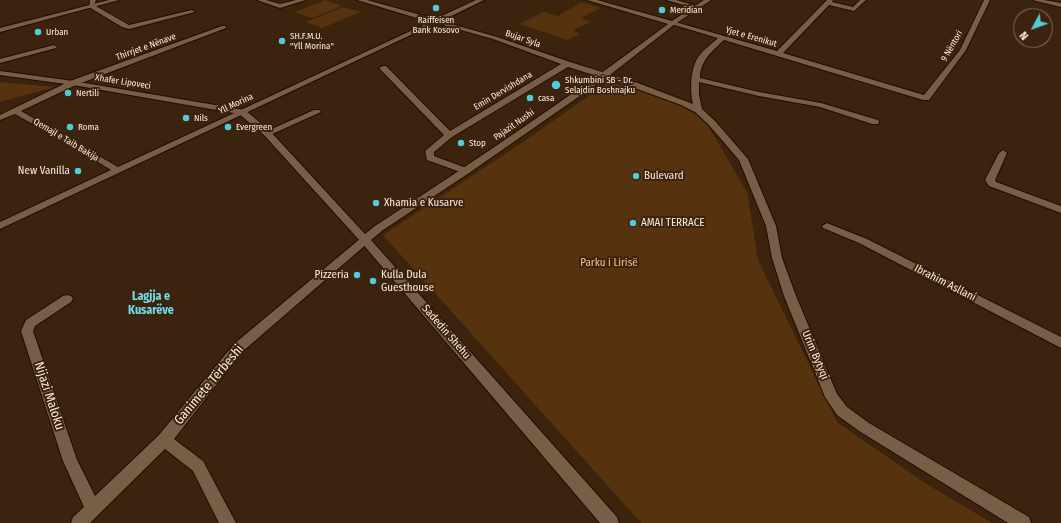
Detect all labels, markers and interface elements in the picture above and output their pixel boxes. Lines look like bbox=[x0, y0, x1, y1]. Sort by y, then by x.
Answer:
marker: Raiffeisen Bank Kosovo bbox=[431, 3, 441, 13]
marker: Meridian bbox=[657, 5, 667, 15]
place label: Meridian bbox=[670, 5, 702, 15]
north arrow bbox=[1013, 8, 1053, 48]
place label: Raiffeisen Bank Kosovo bbox=[413, 15, 459, 36]
street label: Yjet e Erenikut bbox=[724, 25, 778, 49]
marker: Urban bbox=[33, 27, 43, 37]
place label: Urban bbox=[46, 27, 68, 37]
street label: Bujar Syla bbox=[504, 28, 542, 50]
street label: 9 Nëntori bbox=[939, 29, 965, 63]
text: N bbox=[1017, 29, 1031, 42]
street label: Thirrjet e Nënave bbox=[115, 31, 177, 63]
place label: SH.F.M.U. "Yll Morina" bbox=[290, 31, 334, 52]
marker: SH.F.M.U. "Yll Morina" bbox=[277, 36, 287, 46]
street label: Emin Dervishdana bbox=[472, 69, 534, 113]
street label: Xhafer Lipoveci bbox=[94, 72, 152, 92]
place label: Shkumbini SB - Dr. Selajdin Boshnajku bbox=[565, 75, 635, 96]
marker: Shkumbini SB - Dr. Selajdin Boshnajku bbox=[550, 79, 562, 91]
marker: Nertili bbox=[63, 88, 73, 98]
place label: Nertili bbox=[76, 88, 99, 98]
street label: Yll Morina bbox=[217, 91, 255, 117]
marker: casa bbox=[525, 93, 535, 103]
place label: casa bbox=[538, 93, 554, 103]
street label: Pajazit Nushi bbox=[492, 107, 536, 143]
marker: Nils bbox=[181, 113, 191, 123]
place label: Nils bbox=[194, 113, 208, 123]
street label: Qemajl e Taib Bakija bbox=[31, 116, 101, 164]
marker: Roma bbox=[65, 122, 75, 132]
place label: Roma bbox=[78, 122, 99, 132]
marker: Evergreen bbox=[223, 122, 233, 132]
place label: Evergreen bbox=[236, 122, 272, 132]
marker: Stop bbox=[456, 138, 466, 148]
place label: Stop bbox=[469, 138, 486, 148]
place label: New Vanilla bbox=[18, 164, 70, 178]
marker: New Vanilla bbox=[73, 166, 83, 176]
place label: Bulevard bbox=[644, 169, 684, 183]
marker: Bulevard bbox=[631, 171, 641, 181]
place label: Xhamia e Kusarve bbox=[384, 196, 463, 210]
marker: Xhamia e Kusarve bbox=[371, 198, 381, 208]
place label: AMAI TERRACE bbox=[641, 216, 705, 230]
marker: AMAI TERRACE bbox=[628, 218, 638, 228]
park label: Parku i Lirisë bbox=[580, 256, 638, 270]
street label: Ibrahim Asllani bbox=[912, 262, 978, 304]
place label: Pizzeria bbox=[314, 268, 349, 282]
place label: Kulla Dula Guesthouse bbox=[381, 268, 434, 294]
marker: Pizzeria bbox=[352, 270, 362, 280]
marker: Kulla Dula Guesthouse bbox=[368, 276, 378, 286]
district label: Lagjja e Kusarëve bbox=[128, 290, 174, 318]
street label: Sadedin Shehu bbox=[419, 302, 473, 362]
street label: Urim Bytyqi bbox=[799, 328, 831, 382]
street label: Ganimete Tërbeshi bbox=[171, 342, 247, 428]
street label: Nijazi Maloku bbox=[31, 360, 67, 432]

